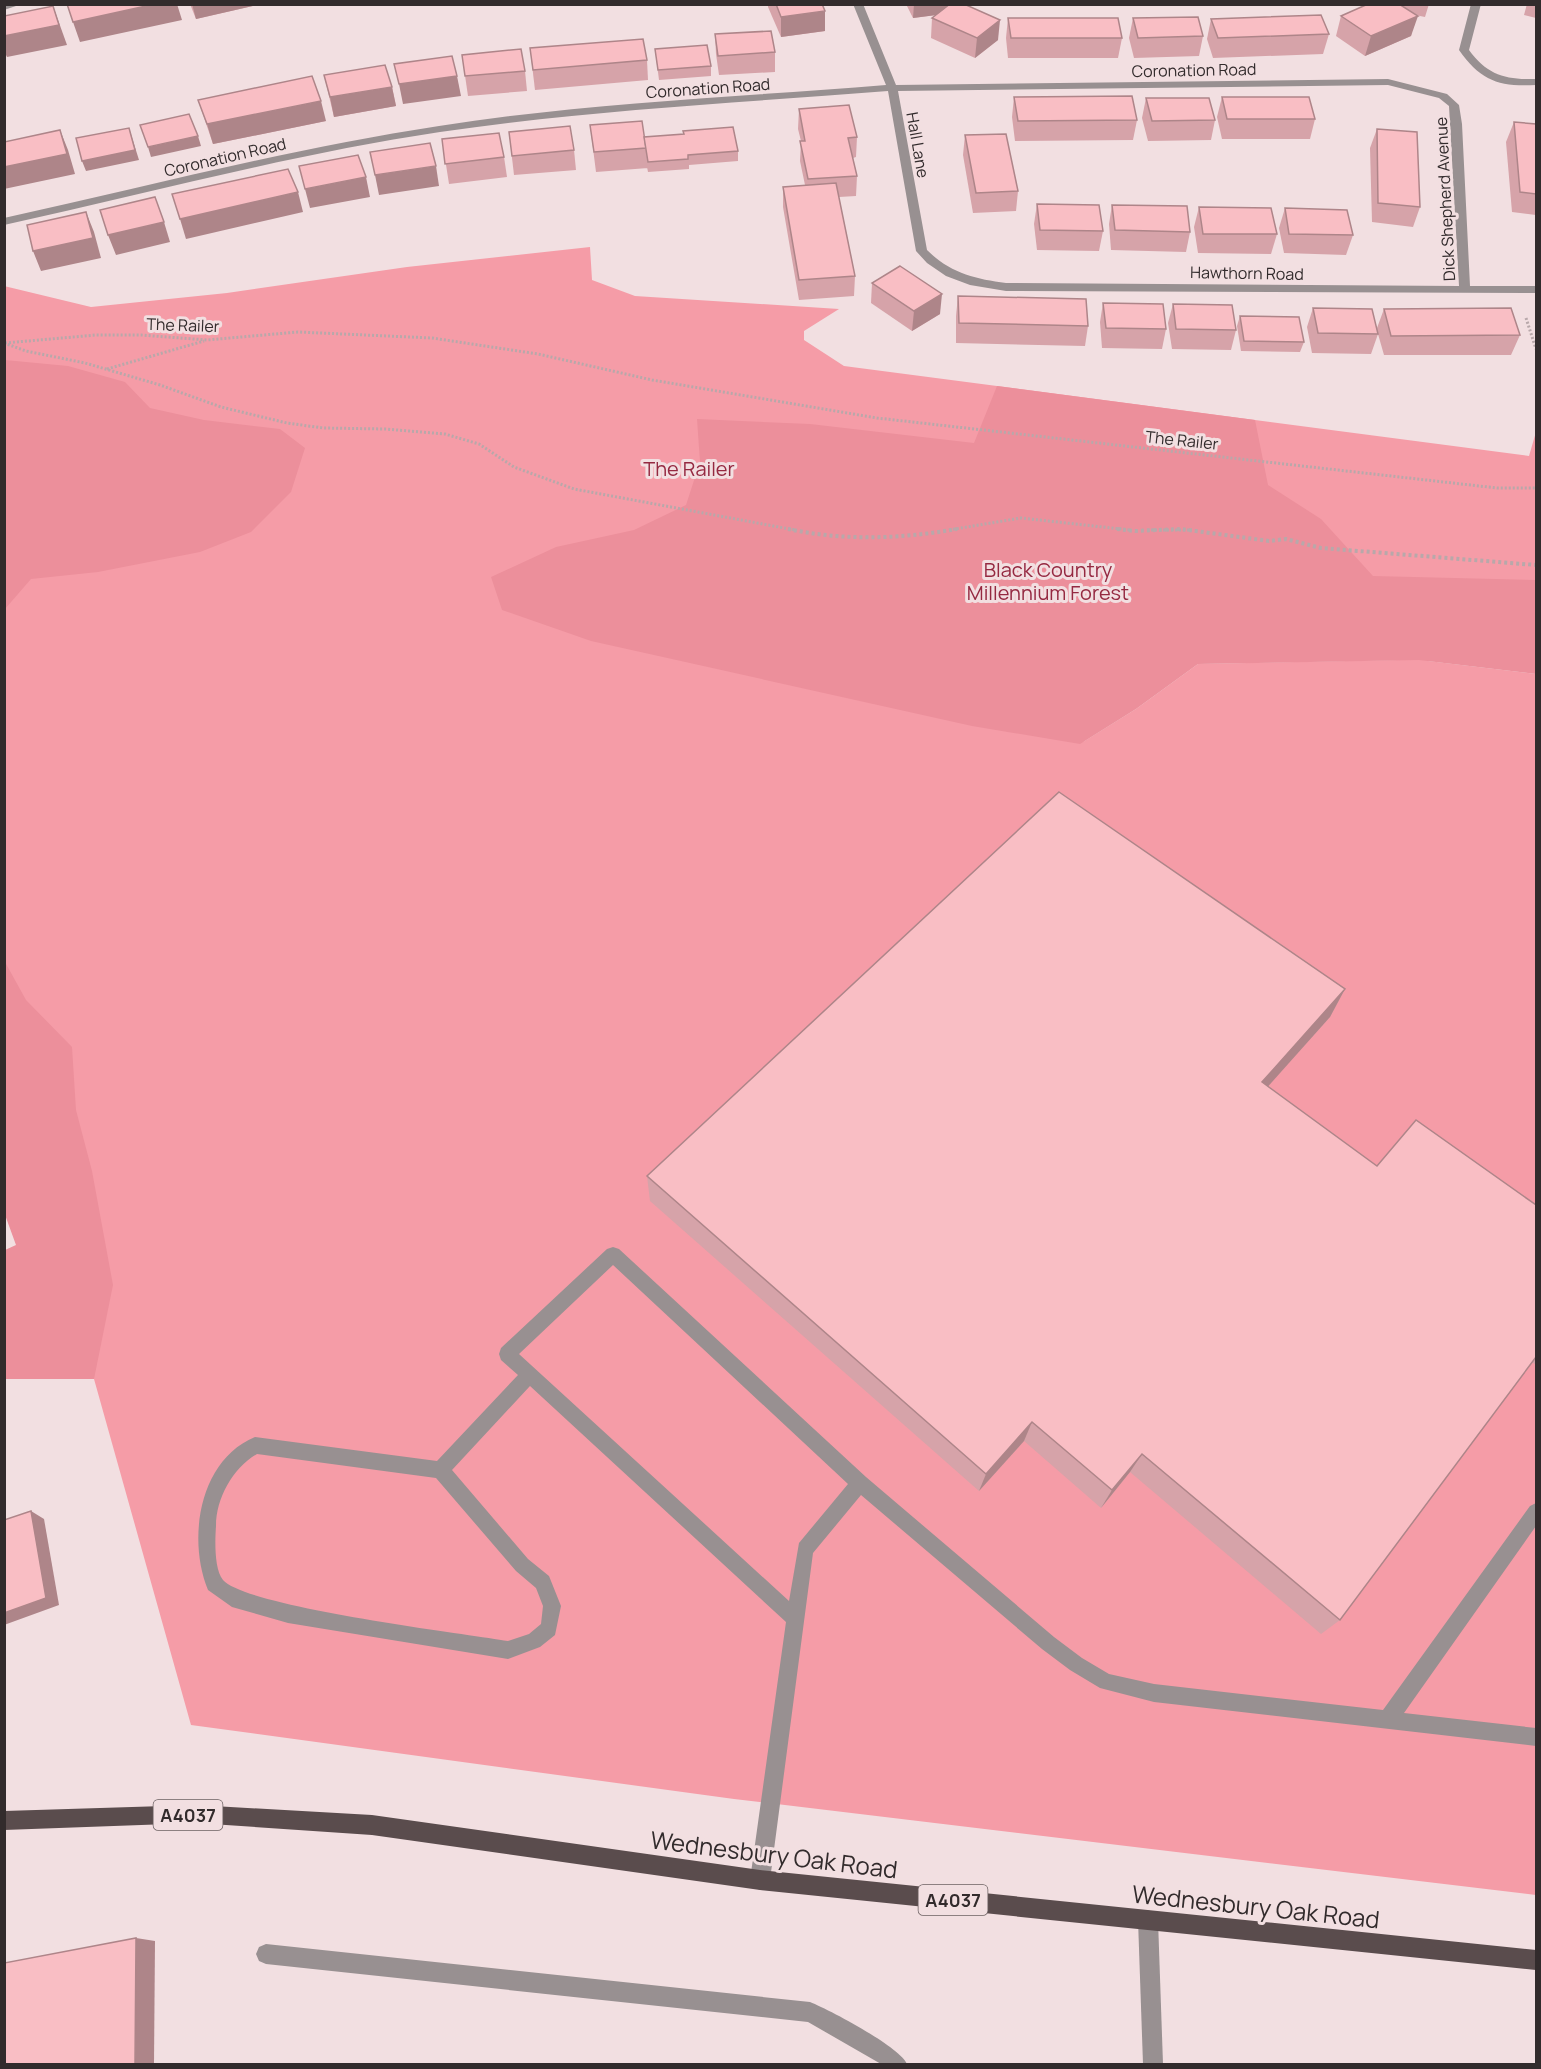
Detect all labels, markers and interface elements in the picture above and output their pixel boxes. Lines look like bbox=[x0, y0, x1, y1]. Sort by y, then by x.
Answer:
street label: Coronation Road bbox=[1132, 58, 1256, 82]
street label: Coronation Road bbox=[645, 73, 771, 103]
street label: Hall Lane bbox=[901, 110, 935, 180]
street label: Dick Shepherd Avenue bbox=[1430, 116, 1460, 282]
street label: Coronation Road bbox=[162, 132, 288, 182]
street label: Hawthorn Road bbox=[1190, 261, 1304, 285]
street label: The Railer bbox=[146, 313, 220, 337]
street label: The Railer bbox=[1144, 425, 1220, 455]
park label: The Railer bbox=[643, 455, 735, 482]
park label: Black Country Millennium Forest bbox=[967, 556, 1129, 606]
road number: A4037 bbox=[154, 1800, 222, 1830]
street label: Wednesbury Oak Road bbox=[649, 1822, 899, 1886]
street label: Wednesbury Oak Road bbox=[1131, 1877, 1381, 1935]
road number: A4037 bbox=[918, 1885, 988, 1915]

